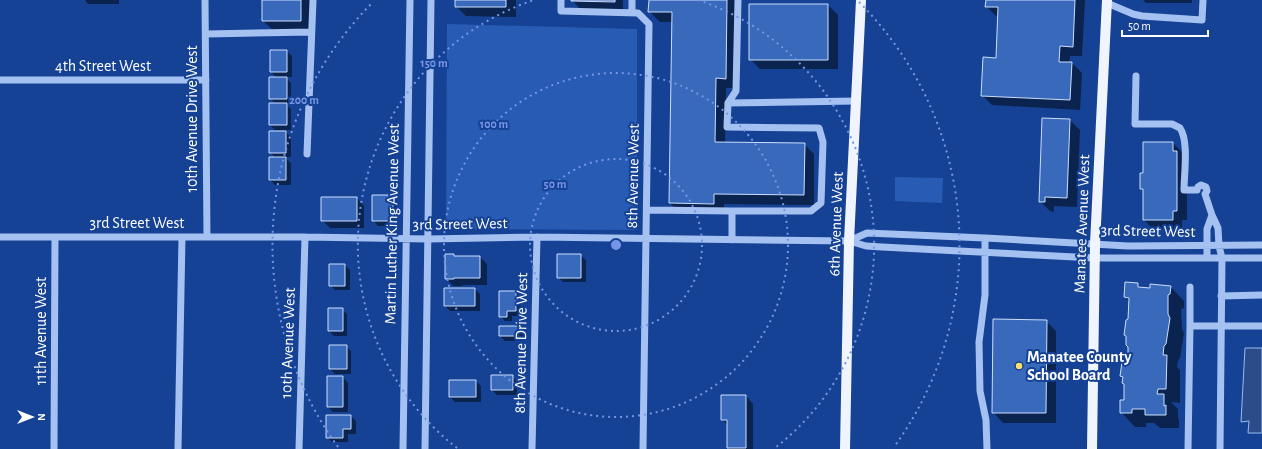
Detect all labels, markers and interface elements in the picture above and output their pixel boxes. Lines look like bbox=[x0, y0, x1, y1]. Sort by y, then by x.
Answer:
scale bar bbox=[1122, 12, 1208, 38]
text: 50 m bbox=[1128, 20, 1151, 32]
street label: 10th Avenue Drive West bbox=[184, 45, 200, 193]
text: 150 m bbox=[420, 57, 448, 69]
street label: 4th Street West bbox=[55, 58, 151, 74]
text: 200 m bbox=[289, 94, 319, 106]
text: 100 m bbox=[480, 118, 508, 130]
street label: 8th Avenue West bbox=[624, 123, 642, 229]
street label: Martin Luther King Avenue West bbox=[382, 124, 402, 324]
street label: Manatee Avenue West bbox=[1072, 154, 1092, 294]
street label: 6th Avenue West bbox=[826, 171, 846, 277]
text: 50 m bbox=[544, 178, 567, 190]
street label: 3rd Street West bbox=[90, 215, 184, 231]
street label: 3rd Street West bbox=[412, 215, 508, 233]
street label: 3rd Street West bbox=[1100, 222, 1196, 240]
centre of rings bbox=[609, 238, 623, 252]
street label: 8th Avenue Drive West bbox=[512, 272, 530, 414]
street label: 11th Avenue West bbox=[33, 277, 49, 385]
street label: 10th Avenue West bbox=[278, 287, 298, 399]
place label: Manatee County School Board bbox=[1027, 349, 1132, 383]
marker: Manatee County School Board bbox=[1014, 361, 1024, 371]
north arrow bbox=[12, 397, 52, 437]
text: N bbox=[36, 413, 47, 421]

